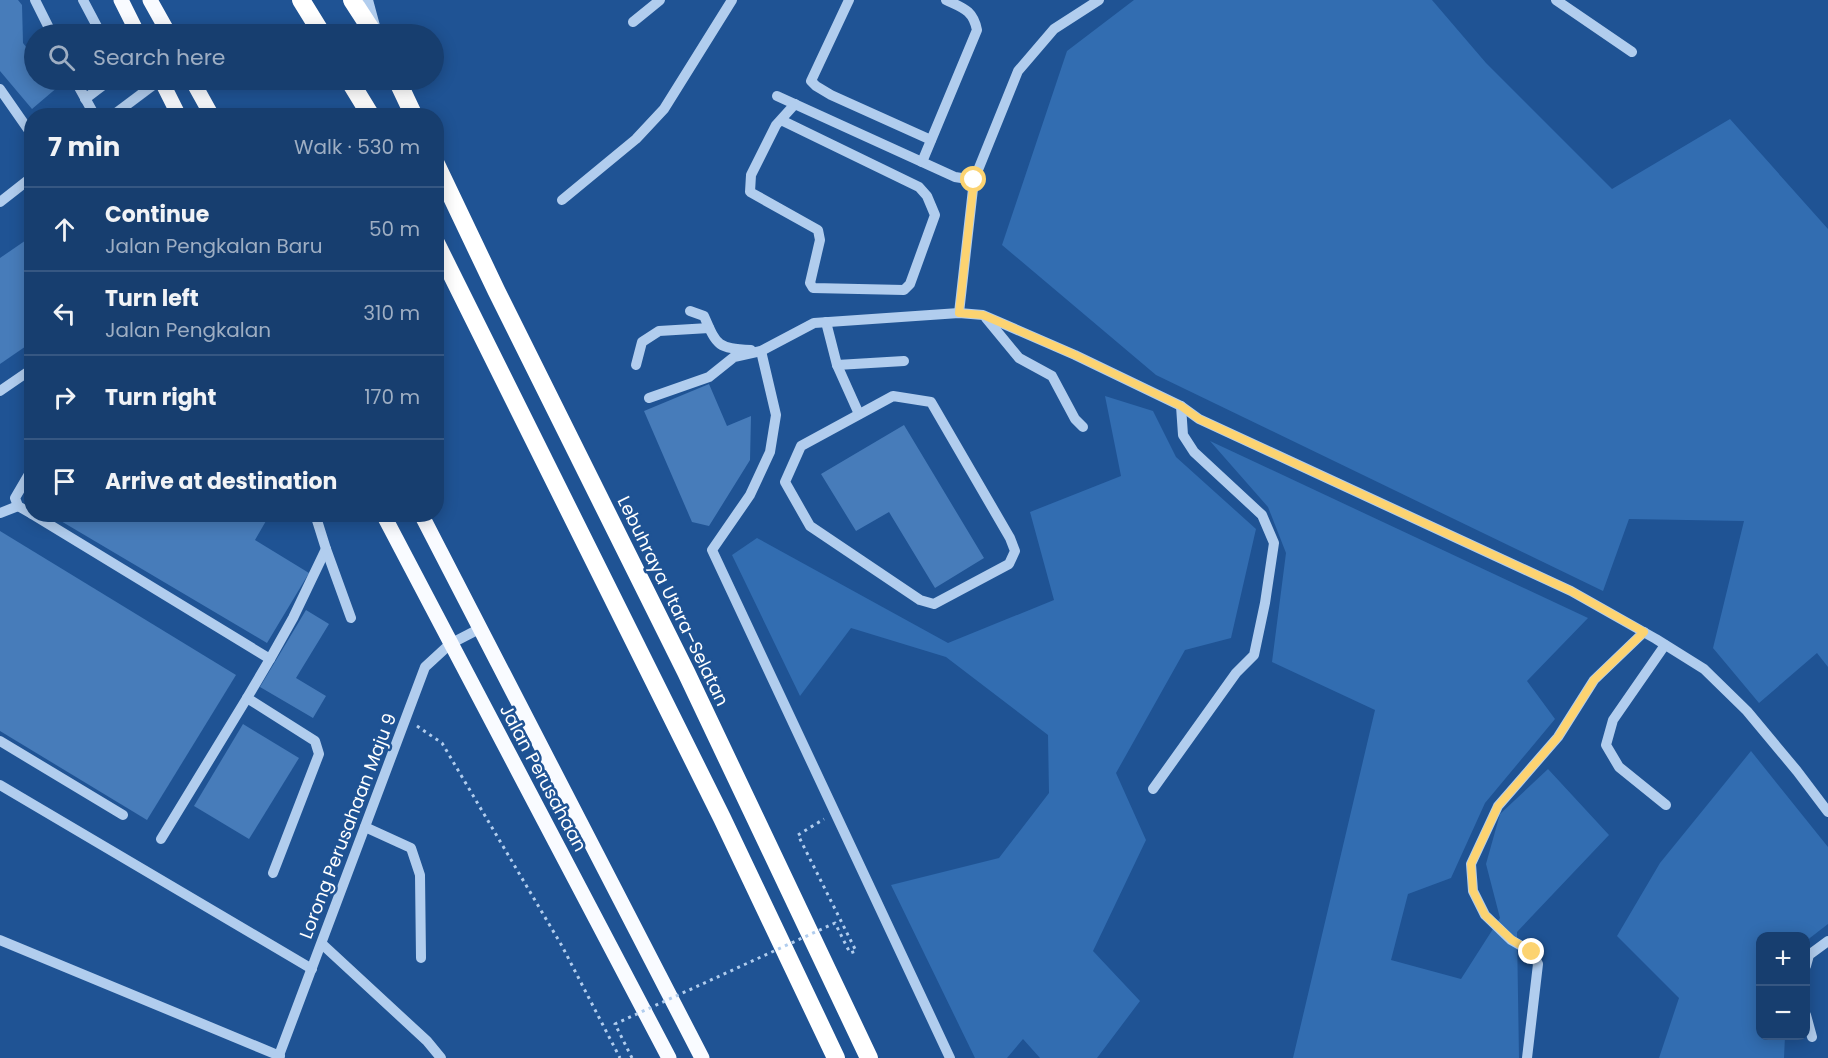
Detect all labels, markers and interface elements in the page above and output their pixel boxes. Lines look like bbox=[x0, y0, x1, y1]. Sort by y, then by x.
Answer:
search box bbox=[24, 24, 444, 90]
icon: search bbox=[45, 41, 78, 74]
text: Search here bbox=[93, 42, 226, 73]
text: 7 min bbox=[48, 129, 120, 165]
text: Walk · 530 m bbox=[294, 133, 420, 161]
route start bbox=[960, 166, 986, 192]
text: Continue bbox=[105, 199, 209, 230]
icon: ahead bbox=[48, 213, 81, 246]
text: 50 m bbox=[369, 215, 420, 243]
text: Jalan Pengkalan Baru bbox=[105, 232, 322, 260]
text: Turn left bbox=[105, 283, 199, 314]
icon: left bbox=[48, 297, 81, 330]
text: 310 m bbox=[363, 299, 420, 327]
text: Jalan Pengkalan bbox=[105, 316, 271, 344]
icon: right bbox=[48, 381, 81, 414]
text: Turn right bbox=[105, 382, 216, 413]
text: 170 m bbox=[364, 383, 420, 411]
icon: arrive bbox=[48, 465, 81, 498]
text: Arrive at destination bbox=[105, 466, 337, 497]
street label: Lebuhraya Utara–Selatan bbox=[612, 492, 735, 710]
street label: Jalan Perusahaan bbox=[494, 700, 593, 856]
street label: Lorong Perusahaan Maju 9 bbox=[293, 710, 402, 942]
map controls bbox=[1756, 932, 1810, 1040]
button: + bbox=[1756, 932, 1810, 986]
route end bbox=[1518, 938, 1544, 964]
button: − bbox=[1756, 986, 1810, 1040]

